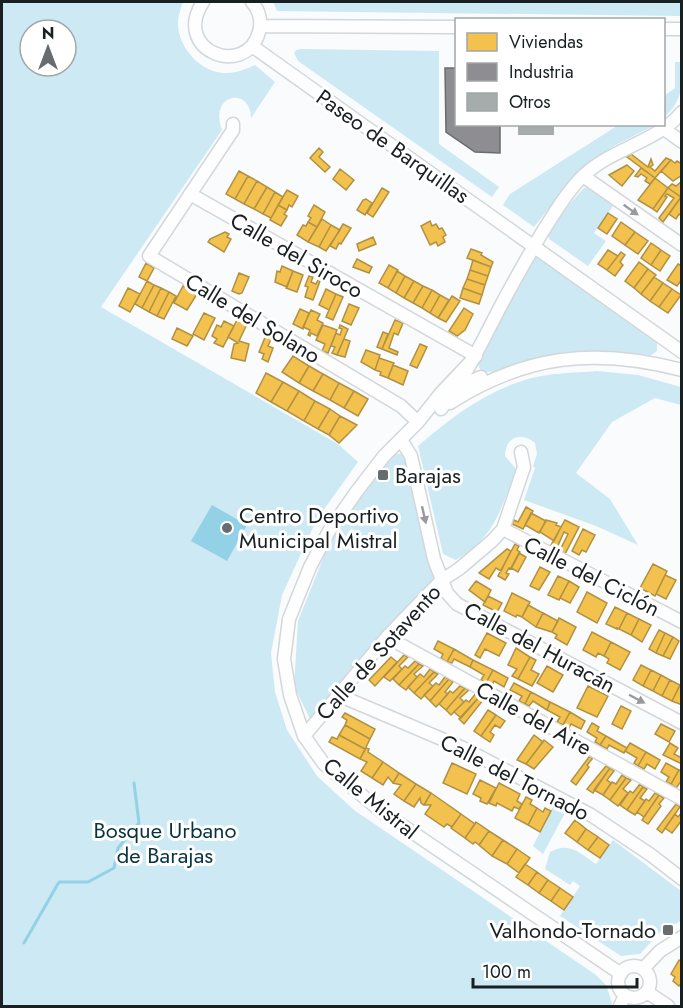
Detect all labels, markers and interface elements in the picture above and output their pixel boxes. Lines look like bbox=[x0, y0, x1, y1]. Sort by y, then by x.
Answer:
north arrow bbox=[18, 18, 78, 78]
legend bbox=[455, 18, 665, 126]
text: N bbox=[42, 22, 54, 45]
text: Viviendas bbox=[509, 29, 583, 55]
text: Industria bbox=[509, 59, 574, 85]
street label: Paseo de Barquillas bbox=[310, 81, 476, 211]
text: Otros bbox=[509, 89, 551, 115]
street label: Calle del Siroco bbox=[225, 204, 369, 306]
one-way arrow bbox=[623, 204, 639, 216]
street label: Calle del Solano bbox=[179, 265, 327, 371]
place label: Barajas bbox=[395, 459, 461, 491]
marker: Barajas bbox=[376, 468, 390, 482]
place label: Centro Deportivo Municipal Mistral bbox=[239, 499, 399, 556]
one-way arrow bbox=[420, 506, 429, 525]
marker: Centro Deportivo Municipal Mistral bbox=[220, 521, 234, 535]
street label: Calle del Ciclón bbox=[518, 528, 666, 624]
street label: Calle de Sotavento bbox=[308, 577, 448, 727]
street label: Calle del Huracán bbox=[459, 594, 621, 700]
street label: Calle del Aire bbox=[470, 673, 598, 763]
one-way arrow bbox=[629, 694, 646, 704]
street label: Calle del Tornado bbox=[435, 726, 595, 828]
street label: Calle Mistral bbox=[316, 750, 426, 846]
park label: Bosque Urbano de Barajas bbox=[93, 814, 237, 871]
place label: Valhondo-Tornado bbox=[489, 914, 656, 946]
marker: Valhondo-Tornado bbox=[661, 923, 675, 937]
scale bar bbox=[473, 951, 636, 989]
text: 100 m bbox=[482, 959, 531, 985]

